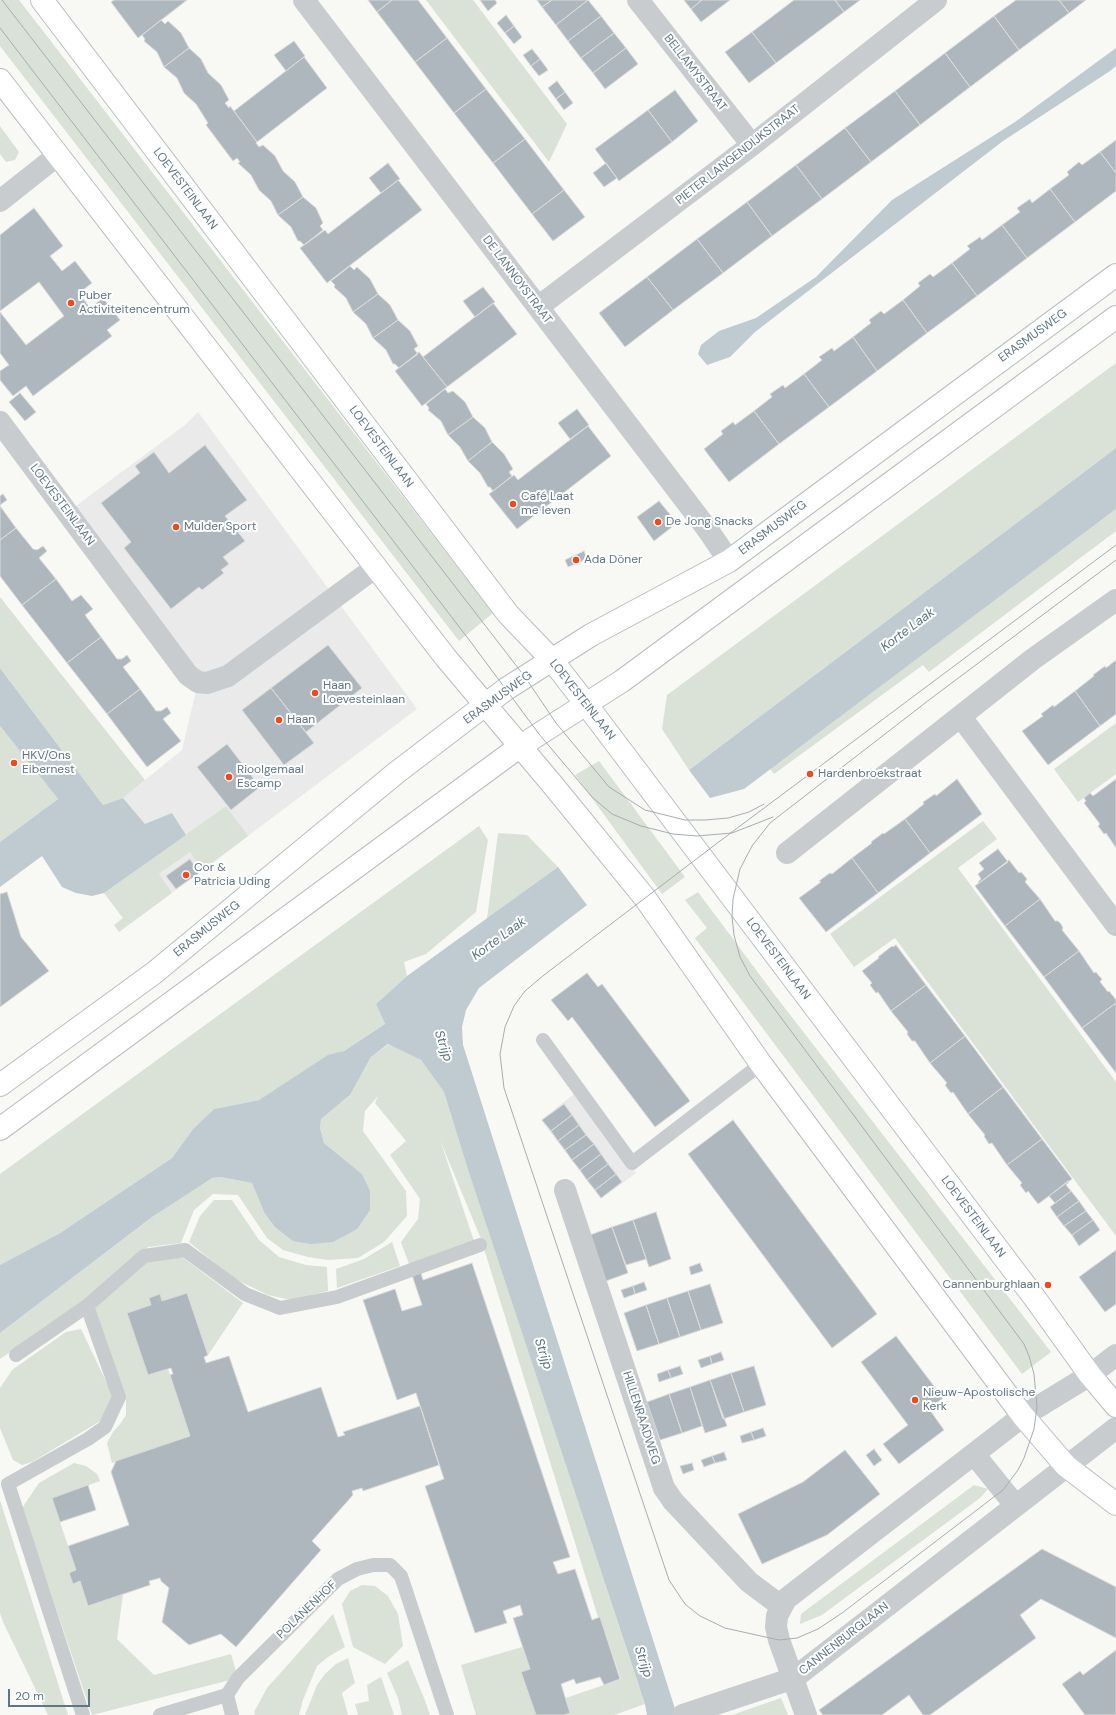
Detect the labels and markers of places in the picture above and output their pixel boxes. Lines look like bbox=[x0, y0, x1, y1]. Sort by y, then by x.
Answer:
place label: Puber Activiteitencentrum bbox=[79, 289, 190, 317]
marker: Puber Activiteitencentrum bbox=[66, 298, 76, 308]
place label: Café Laat me leven bbox=[521, 490, 574, 518]
marker: Café Laat me leven bbox=[508, 499, 518, 509]
place label: De Jong Snacks bbox=[666, 515, 753, 529]
marker: De Jong Snacks bbox=[653, 517, 663, 527]
place label: Mulder Sport bbox=[184, 520, 256, 534]
marker: Mulder Sport bbox=[171, 522, 181, 532]
place label: Ada Döner bbox=[584, 553, 642, 567]
marker: Ada Döner bbox=[571, 555, 581, 565]
place label: Haan Loevesteinlaan bbox=[323, 679, 405, 707]
marker: Haan Loevesteinlaan bbox=[310, 688, 320, 698]
place label: Haan bbox=[287, 713, 315, 727]
marker: Haan bbox=[274, 715, 284, 725]
place label: HKV/Ons Eibernest bbox=[22, 749, 75, 777]
marker: HKV/Ons Eibernest bbox=[9, 758, 19, 768]
place label: Rioolgemaal Escamp bbox=[237, 763, 304, 791]
place label: Hardenbroekstraat bbox=[818, 767, 922, 781]
marker: Hardenbroekstraat bbox=[805, 769, 815, 779]
marker: Rioolgemaal Escamp bbox=[224, 772, 234, 782]
place label: Cor & Patricia Uding bbox=[194, 861, 270, 889]
marker: Cor & Patricia Uding bbox=[181, 870, 191, 880]
place label: Cannenburghlaan bbox=[942, 1278, 1040, 1292]
marker: Cannenburghlaan bbox=[1043, 1280, 1053, 1290]
place label: Nieuw-Apostolische Kerk bbox=[923, 1386, 1035, 1414]
marker: Nieuw-Apostolische Kerk bbox=[910, 1395, 920, 1405]

